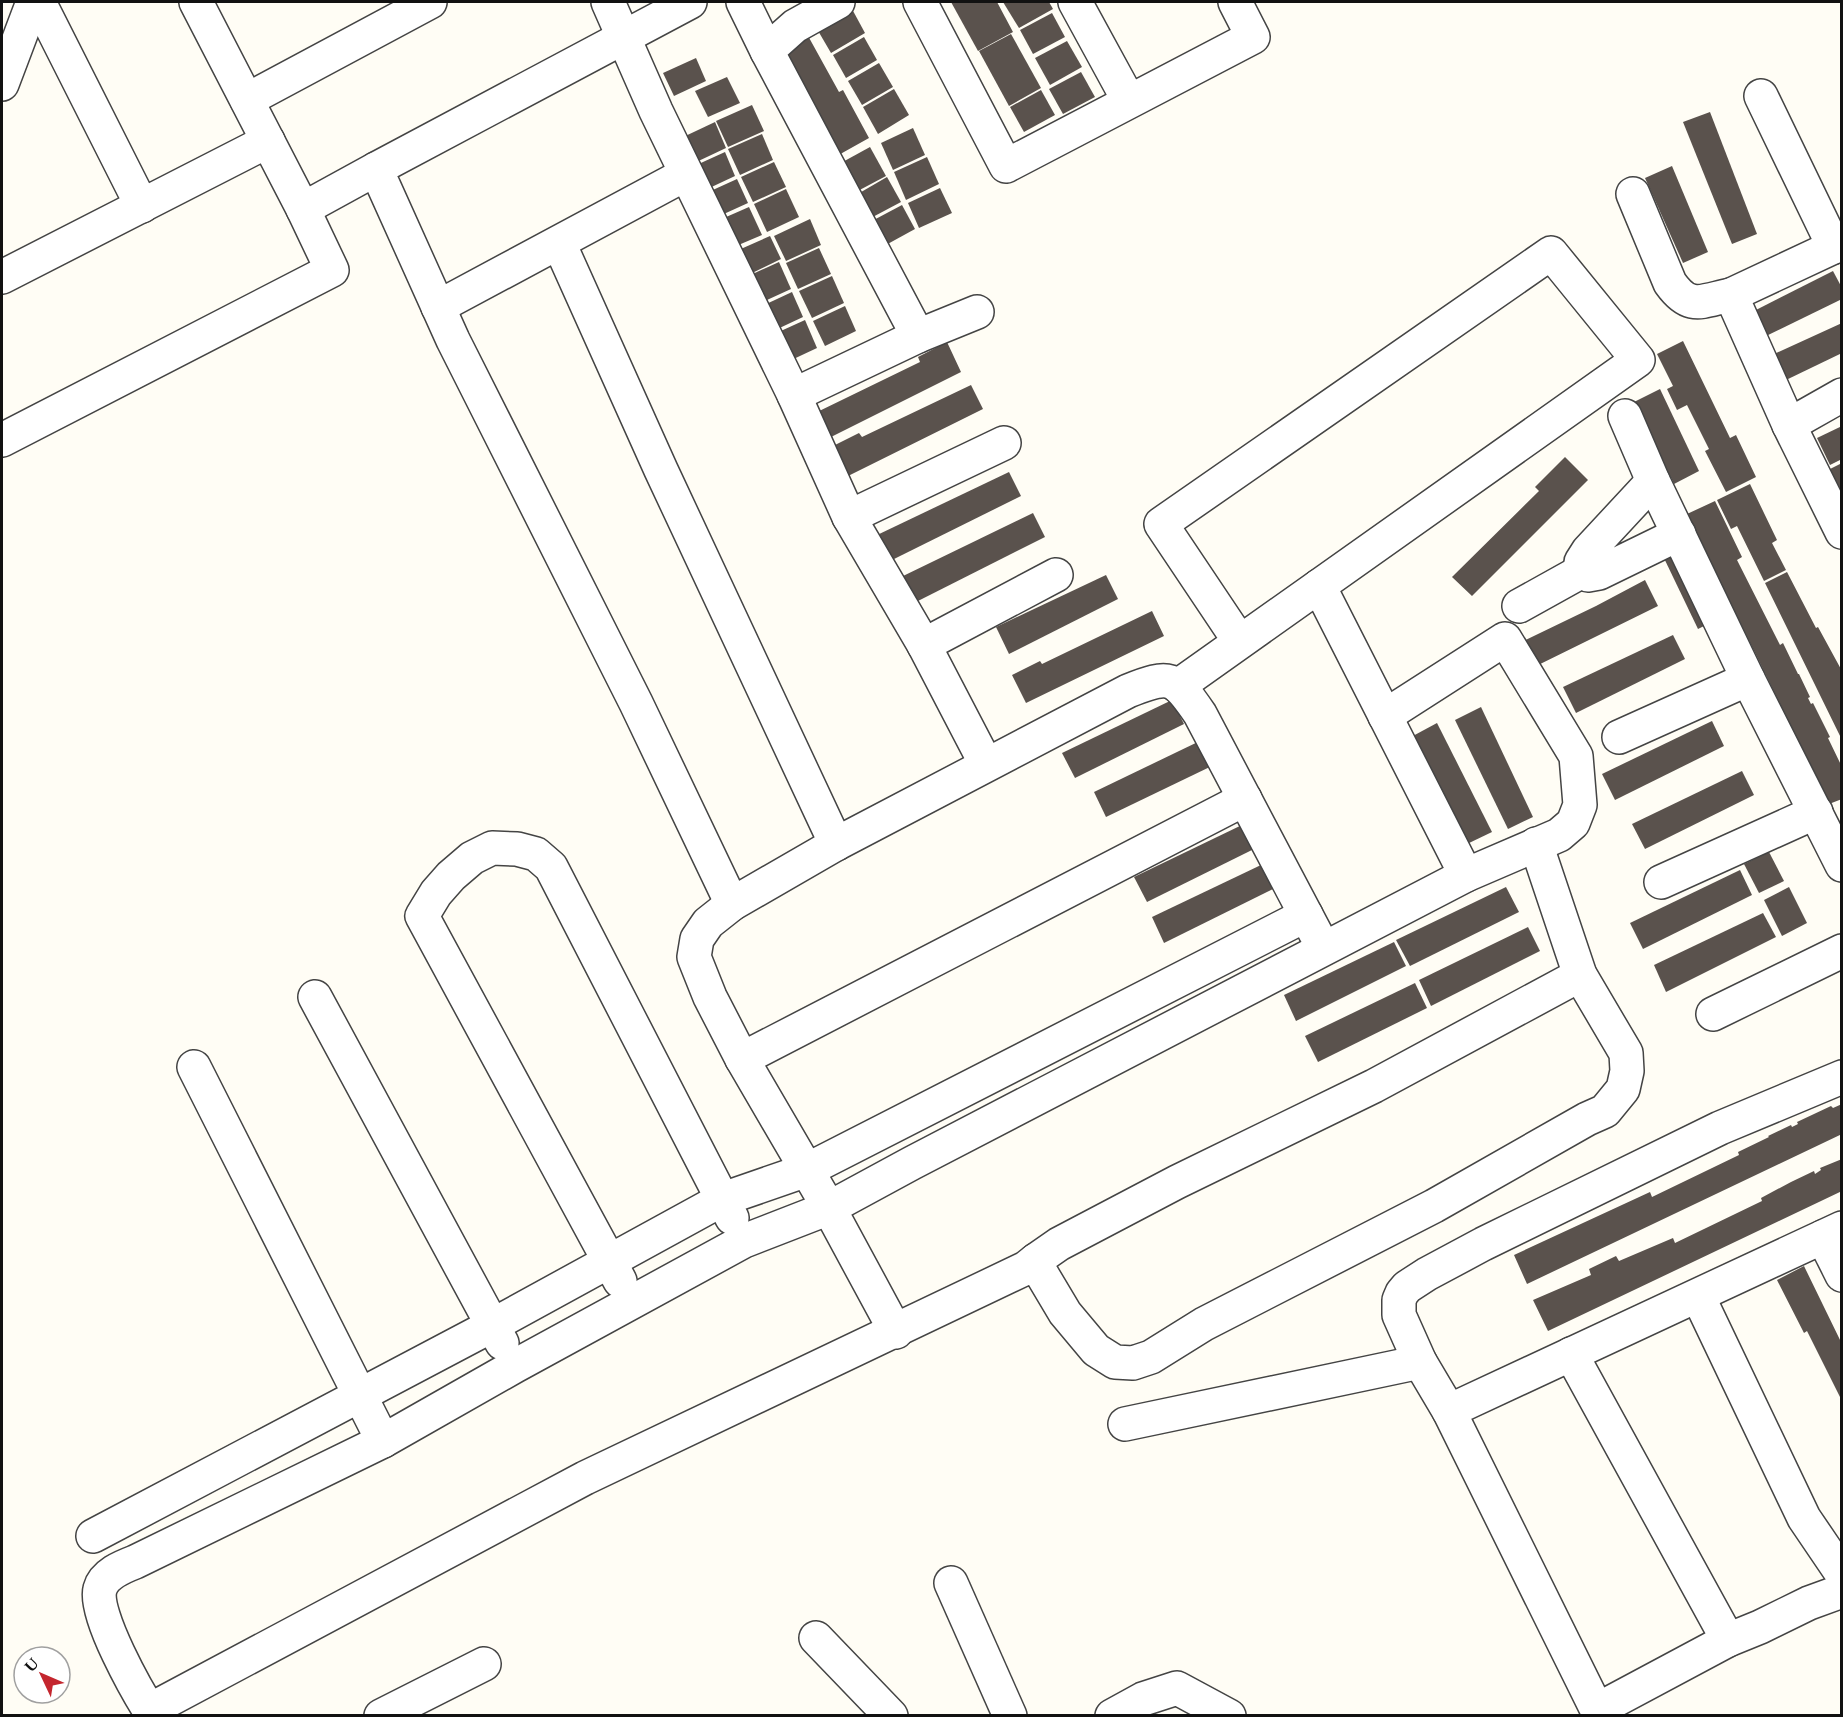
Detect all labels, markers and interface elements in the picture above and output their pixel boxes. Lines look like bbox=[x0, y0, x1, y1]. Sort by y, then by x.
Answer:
north arrow bbox=[12, 1645, 72, 1705]
text: U bbox=[19, 1652, 45, 1678]

